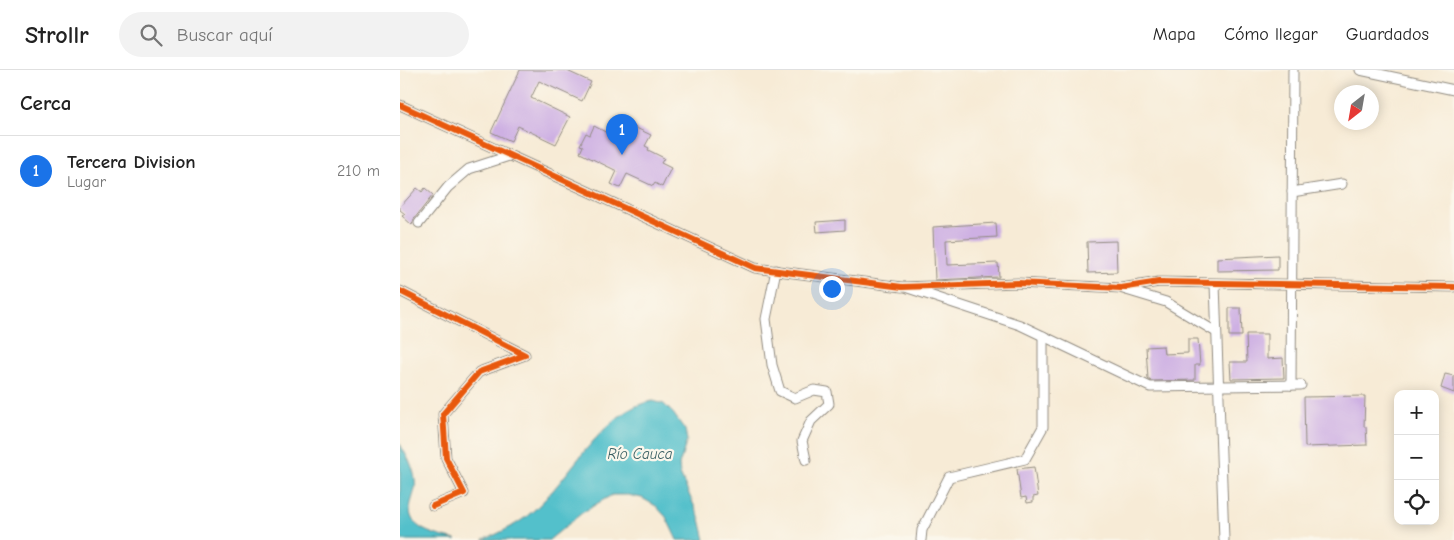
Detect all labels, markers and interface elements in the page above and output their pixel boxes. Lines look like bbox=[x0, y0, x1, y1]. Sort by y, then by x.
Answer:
search box bbox=[119, 12, 469, 57]
text: Strollr bbox=[25, 21, 89, 49]
icon: search bbox=[137, 21, 165, 49]
text: Buscar aquí bbox=[177, 24, 273, 46]
text: Mapa bbox=[1153, 24, 1196, 45]
text: Cómo llegar bbox=[1224, 24, 1318, 45]
text: Guardados bbox=[1346, 24, 1429, 45]
north arrow bbox=[1334, 85, 1379, 130]
text: Cerca bbox=[20, 91, 71, 115]
pin: 1 bbox=[606, 114, 638, 155]
text: Tercera Division bbox=[67, 151, 196, 173]
text: 1 bbox=[33, 162, 39, 180]
text: 210 m bbox=[337, 162, 380, 180]
text: Lugar bbox=[67, 173, 106, 191]
your location bbox=[819, 276, 845, 302]
map controls bbox=[1394, 390, 1439, 525]
button: + bbox=[1394, 390, 1439, 435]
button: − bbox=[1394, 435, 1439, 480]
water label: Río Cauca bbox=[608, 445, 673, 463]
button: locate bbox=[1394, 480, 1439, 525]

